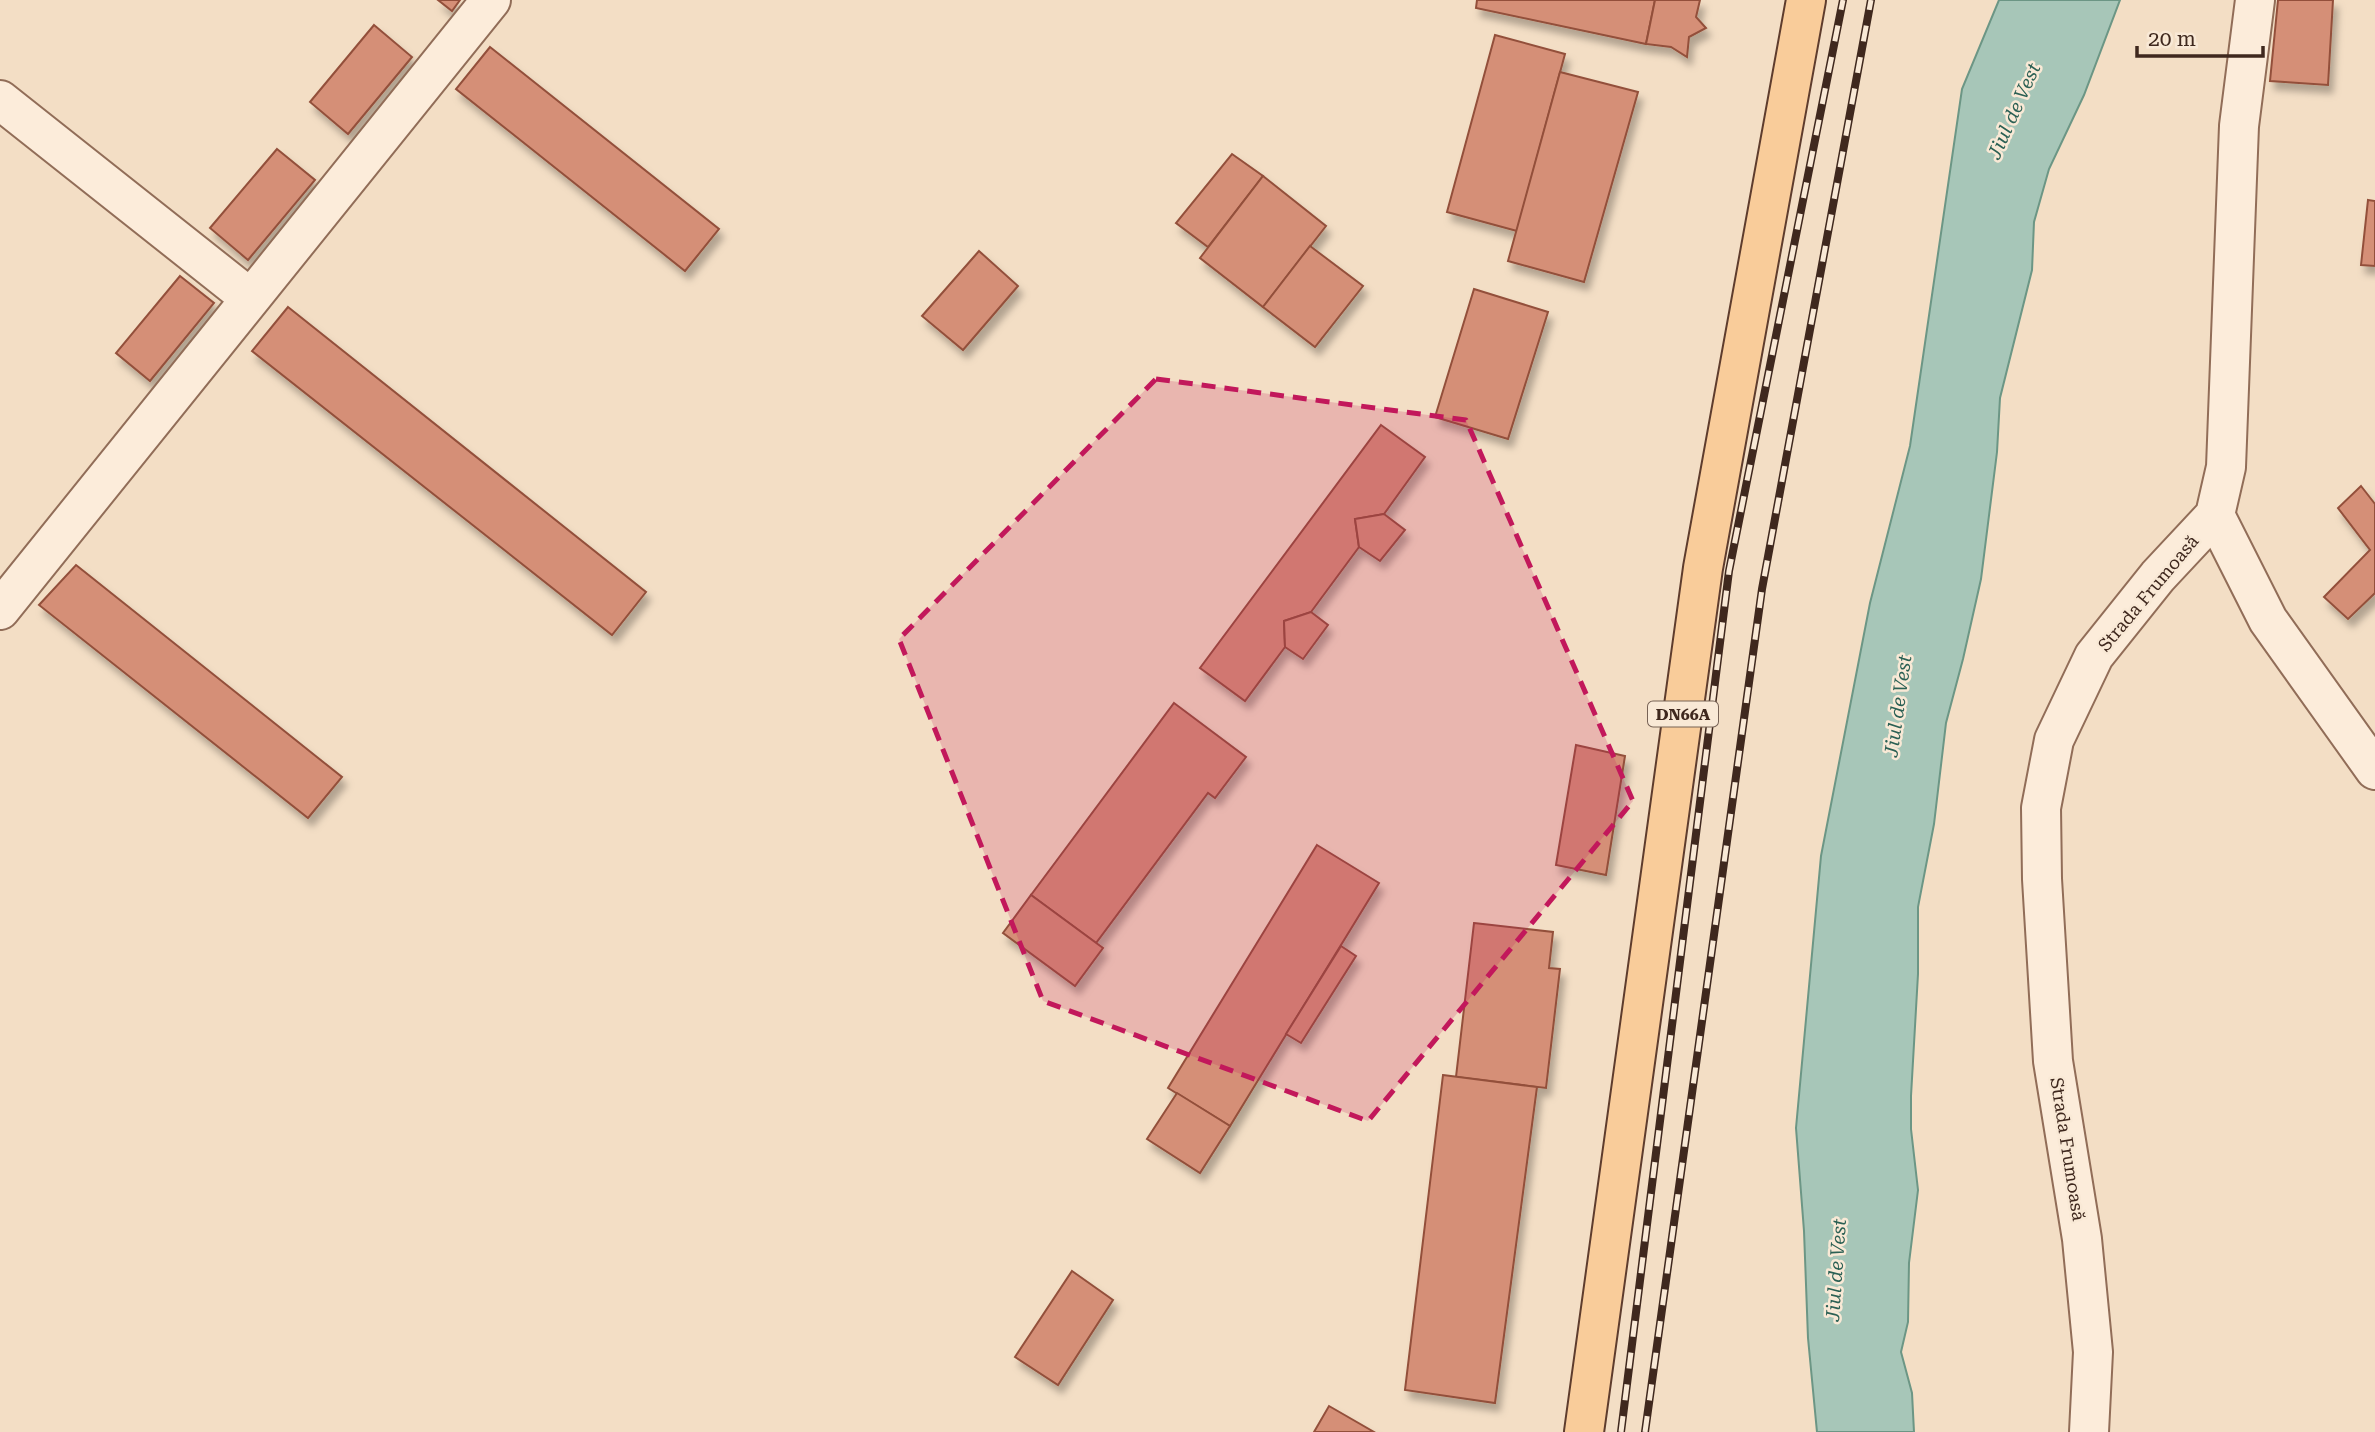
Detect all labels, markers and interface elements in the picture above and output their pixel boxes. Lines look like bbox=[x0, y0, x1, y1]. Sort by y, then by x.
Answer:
scale bar bbox=[2137, 14, 2263, 58]
text: 20 m bbox=[2148, 27, 2196, 51]
water label: Jiul de Vest bbox=[1982, 59, 2045, 163]
street label: Strada Frumoasă bbox=[2093, 531, 2203, 655]
water label: Jiul de Vest bbox=[1879, 654, 1917, 759]
road number: DN66A bbox=[1648, 702, 1718, 726]
street label: Strada Frumoasă bbox=[2046, 1076, 2090, 1222]
water label: Jiul de Vest bbox=[1821, 1218, 1851, 1323]

